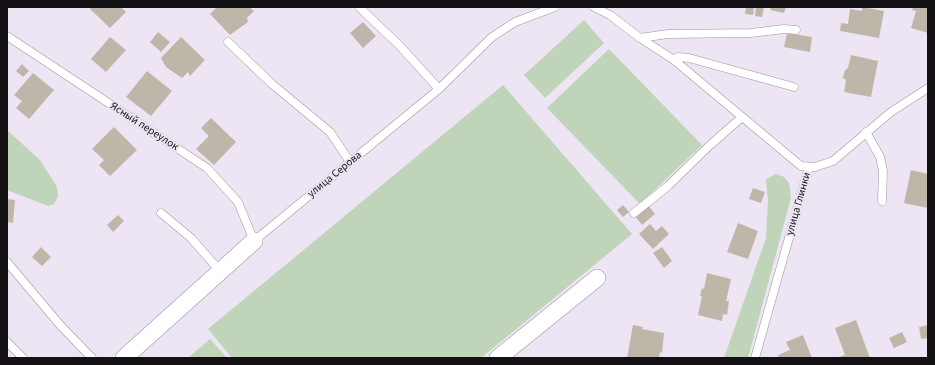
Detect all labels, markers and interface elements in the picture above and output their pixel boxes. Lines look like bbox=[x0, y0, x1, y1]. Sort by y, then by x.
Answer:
street label: Ясный переулок bbox=[107, 100, 181, 154]
street label: улица Серова bbox=[305, 149, 365, 201]
street label: улица Глинки bbox=[784, 171, 814, 237]

